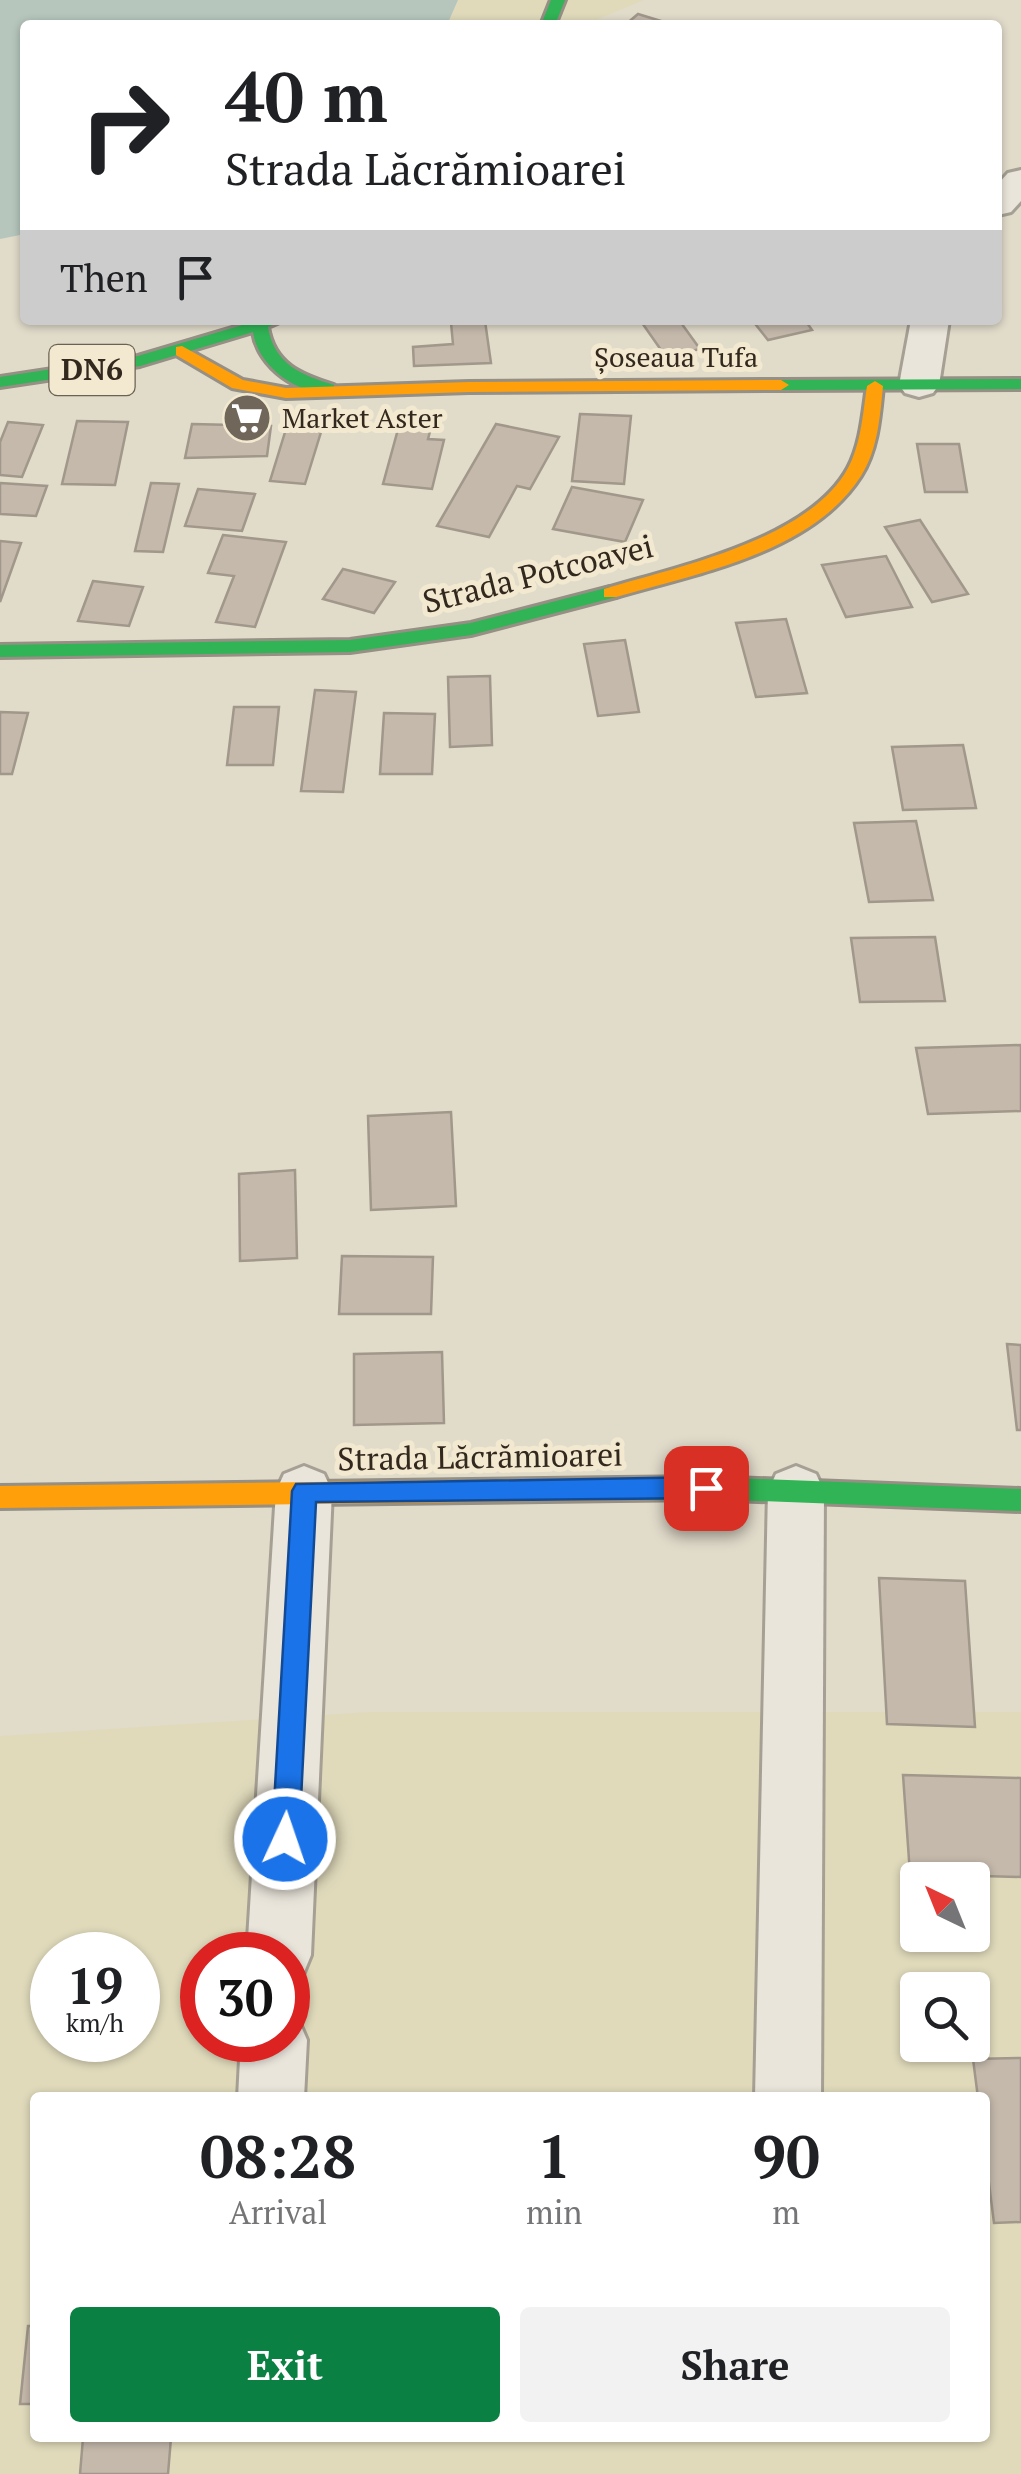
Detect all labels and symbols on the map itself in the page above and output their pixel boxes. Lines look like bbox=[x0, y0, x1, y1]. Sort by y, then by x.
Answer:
street label: Șoseaua Tufa bbox=[594, 338, 758, 375]
road number: DN6 bbox=[49, 345, 134, 395]
supermarket icon: Market Aster bbox=[221, 392, 273, 444]
place label: Market Aster bbox=[282, 399, 443, 436]
street label: Strada Potcoavei bbox=[418, 524, 657, 622]
street label: Strada Lăcrămioarei bbox=[337, 1433, 623, 1479]
pin bbox=[664, 1446, 749, 1531]
position arrow bbox=[233, 1787, 337, 1891]
north arrow bbox=[900, 1862, 990, 1952]
speed limit sign: 30 bbox=[180, 1932, 310, 2062]

